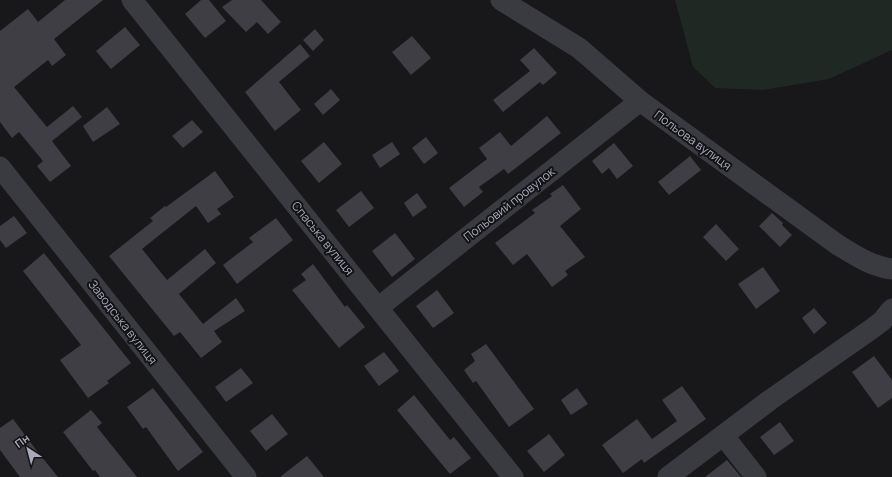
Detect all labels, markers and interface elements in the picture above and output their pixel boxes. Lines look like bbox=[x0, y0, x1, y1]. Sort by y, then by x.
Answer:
street label: Польова вулиця bbox=[651, 106, 735, 174]
street label: Польовий провулок bbox=[460, 162, 559, 245]
street label: Спаська вулиця bbox=[288, 198, 358, 278]
street label: Заводська вулиця bbox=[85, 276, 161, 368]
north arrow bbox=[8, 429, 48, 469]
text: Пн bbox=[11, 430, 32, 451]

